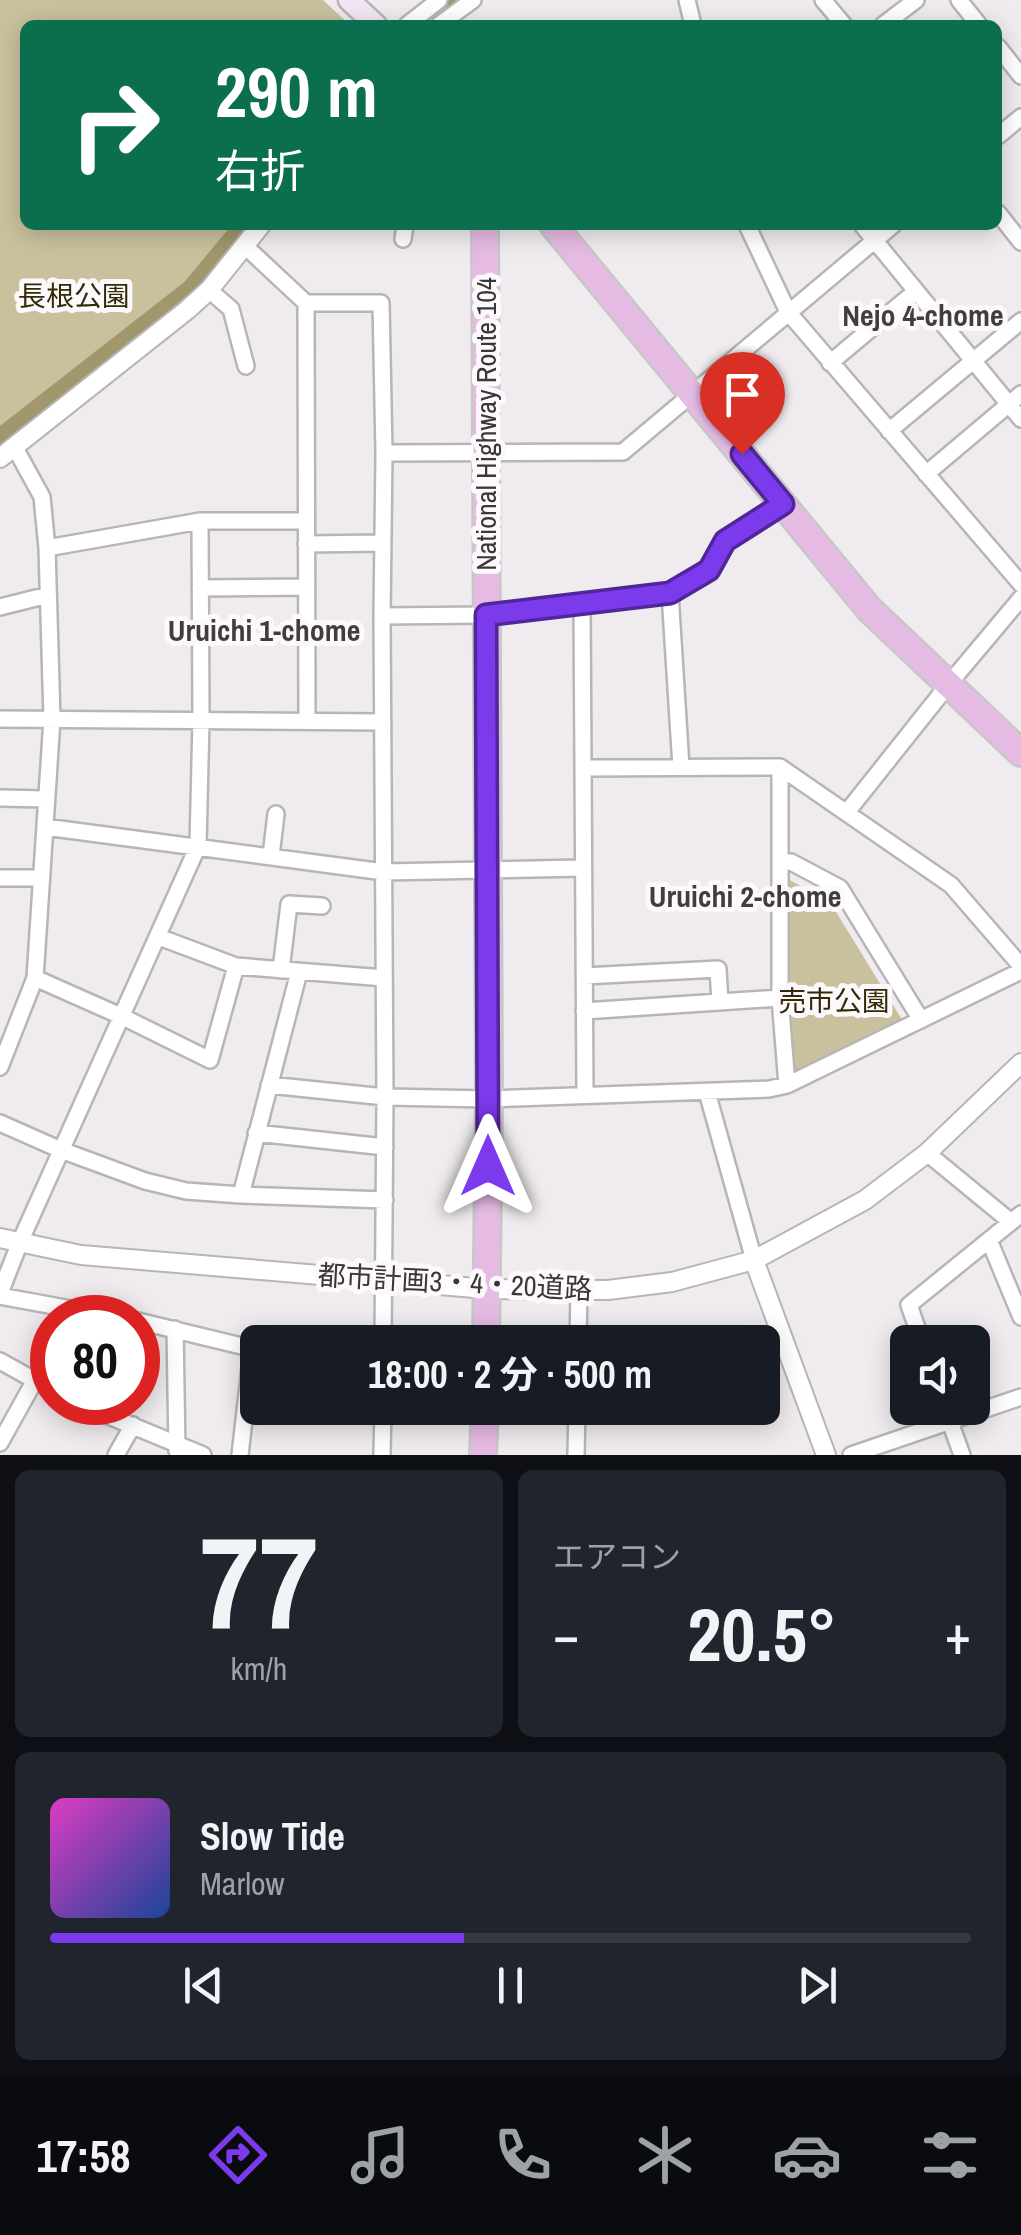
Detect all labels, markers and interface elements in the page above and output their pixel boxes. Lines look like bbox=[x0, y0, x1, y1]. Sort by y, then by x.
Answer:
text: 290 m bbox=[215, 45, 378, 139]
icon: right bbox=[50, 60, 180, 190]
text: 右折 bbox=[215, 140, 305, 201]
park label: 長根公園 bbox=[18, 277, 130, 315]
street label: National Highway Route 104 bbox=[467, 277, 505, 571]
district label: Nejo 4-chome bbox=[842, 295, 1004, 335]
pin bbox=[700, 352, 785, 455]
icon: arrive bbox=[715, 367, 770, 422]
district label: Uruichi 1-chome bbox=[168, 610, 360, 650]
district label: Uruichi 2-chome bbox=[649, 876, 841, 916]
park label: 売市公園 bbox=[778, 982, 890, 1020]
position arrow bbox=[436, 1114, 540, 1218]
street label: 都市計画3・4・20道路 bbox=[317, 1256, 593, 1308]
speed limit sign: 80 bbox=[30, 1295, 160, 1425]
map controls bbox=[890, 1325, 990, 1425]
button: sound bbox=[890, 1325, 990, 1425]
text: 18:00 · 2 分 · 500 m bbox=[368, 1349, 652, 1400]
text: 77 bbox=[200, 1494, 318, 1670]
text: エアコン bbox=[553, 1535, 681, 1578]
text: 20.5° bbox=[687, 1583, 837, 1684]
text: − bbox=[553, 1597, 579, 1671]
text: + bbox=[945, 1597, 971, 1671]
text: km/h bbox=[231, 1647, 287, 1690]
text: Slow Tide bbox=[200, 1811, 345, 1862]
text: Marlow bbox=[200, 1862, 285, 1905]
icon: previous bbox=[176, 1958, 231, 2013]
icon: pause bbox=[483, 1958, 538, 2013]
icon: next bbox=[790, 1958, 845, 2013]
icon: directions bbox=[203, 2120, 273, 2190]
icon: music bbox=[345, 2120, 415, 2190]
icon: phone bbox=[488, 2120, 558, 2190]
icon: climate bbox=[630, 2120, 700, 2190]
icon: car bbox=[772, 2120, 842, 2190]
icon: filters bbox=[915, 2120, 985, 2190]
text: 17:58 bbox=[36, 2125, 131, 2186]

